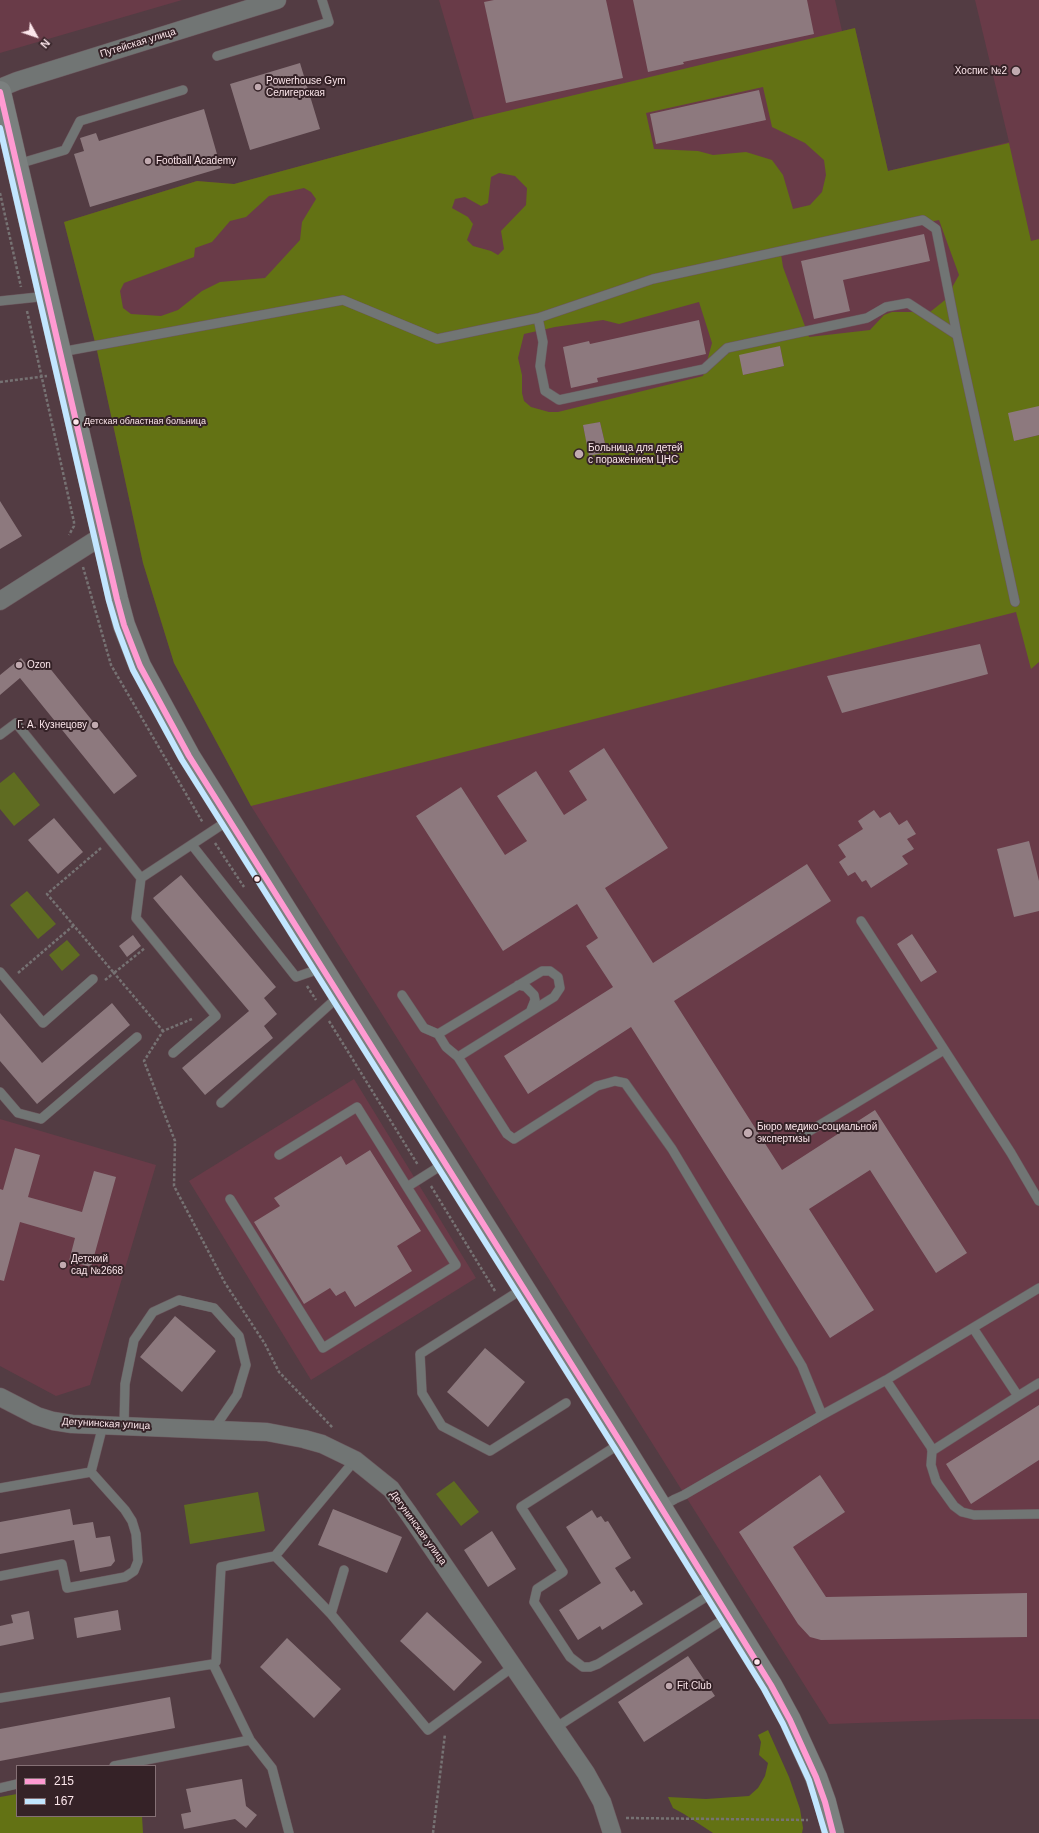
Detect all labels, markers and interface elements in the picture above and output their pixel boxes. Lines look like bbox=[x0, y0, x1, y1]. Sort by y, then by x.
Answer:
north arrow bbox=[16, 16, 56, 56]
street label: Путейская улица bbox=[99, 26, 177, 60]
text: N bbox=[38, 37, 52, 51]
place label: Хоспис №2 bbox=[955, 65, 1007, 77]
marker: Хоспис №2 bbox=[1010, 65, 1022, 77]
place label: Powerhouse Gym Селигерская bbox=[266, 75, 345, 98]
marker: Powerhouse Gym Селигерская bbox=[253, 82, 263, 92]
place label: Football Academy bbox=[156, 155, 236, 167]
marker: Football Academy bbox=[143, 156, 153, 166]
marker: Детская областная больница bbox=[71, 417, 81, 427]
place label: Детская областная больница bbox=[84, 417, 206, 427]
place label: Больница для детей с поражением ЦНС bbox=[588, 442, 683, 466]
marker: Больница для детей с поражением ЦНС bbox=[573, 448, 585, 460]
place label: Ozon bbox=[27, 659, 51, 671]
marker: Ozon bbox=[14, 660, 24, 670]
place label: Г. А. Кузнецову bbox=[17, 719, 87, 731]
marker: Г. А. Кузнецову bbox=[90, 720, 100, 730]
unlabelled marker bbox=[252, 874, 262, 884]
place label: Бюро медико-социальной экспертизы bbox=[757, 1121, 877, 1144]
marker: Бюро медико-социальной экспертизы bbox=[742, 1127, 754, 1139]
place label: Детский сад №2668 bbox=[71, 1253, 123, 1276]
marker: Детский сад №2668 bbox=[58, 1260, 68, 1270]
street label: Дегунинская улица bbox=[62, 1416, 150, 1432]
street label: Дегунинская улица bbox=[387, 1489, 449, 1567]
unlabelled marker bbox=[752, 1657, 762, 1667]
place label: Fit Club bbox=[677, 1680, 711, 1692]
marker: Fit Club bbox=[664, 1681, 674, 1691]
legend bbox=[16, 1765, 156, 1817]
text: 215 bbox=[54, 1774, 74, 1788]
text: 167 bbox=[54, 1794, 74, 1808]

